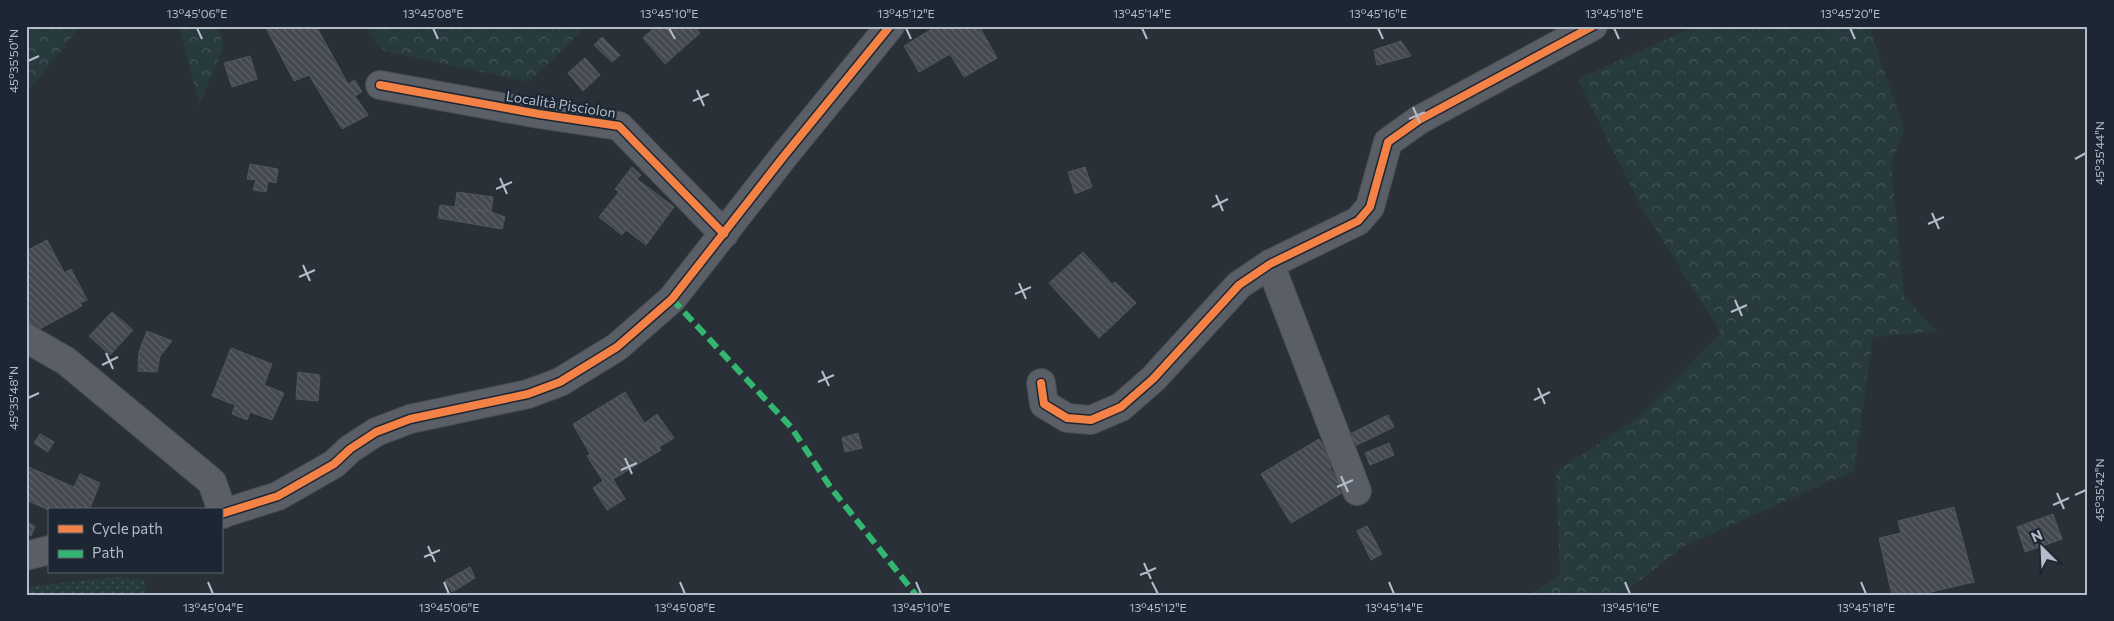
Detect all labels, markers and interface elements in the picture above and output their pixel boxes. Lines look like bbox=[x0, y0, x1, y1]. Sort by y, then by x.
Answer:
text: 13°45'06"E bbox=[167, 6, 227, 20]
text: 13°45'08"E bbox=[403, 6, 463, 20]
text: 13°45'10"E bbox=[640, 6, 698, 20]
text: 13°45'12"E bbox=[877, 6, 935, 20]
text: 13°45'14"E bbox=[1113, 6, 1171, 20]
text: 13°45'16"E bbox=[1349, 6, 1407, 20]
text: 13°45'18"E bbox=[1585, 6, 1643, 20]
text: 13°45'20"E bbox=[1820, 6, 1880, 20]
text: 45°35'50"N bbox=[6, 29, 20, 93]
street label: Località Pisciolon bbox=[505, 87, 617, 121]
text: 45°35'44"N bbox=[2092, 121, 2106, 185]
text: 45°35'48"N bbox=[6, 366, 20, 430]
text: 45°35'42"N bbox=[2092, 458, 2106, 522]
legend bbox=[48, 508, 222, 574]
text: Cycle path bbox=[92, 519, 163, 537]
north arrow bbox=[2016, 524, 2066, 574]
text: N bbox=[2028, 526, 2045, 546]
text: Path bbox=[92, 543, 124, 561]
text: 13°45'04"E bbox=[183, 600, 243, 614]
text: 13°45'06"E bbox=[419, 600, 479, 614]
text: 13°45'08"E bbox=[655, 600, 715, 614]
text: 13°45'10"E bbox=[892, 600, 950, 614]
text: 13°45'12"E bbox=[1129, 600, 1187, 614]
text: 13°45'14"E bbox=[1365, 600, 1423, 614]
text: 13°45'16"E bbox=[1601, 600, 1659, 614]
text: 13°45'18"E bbox=[1837, 600, 1895, 614]

